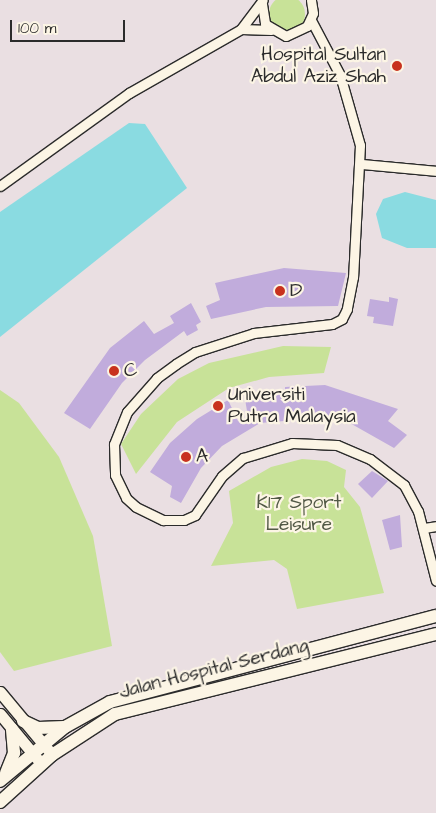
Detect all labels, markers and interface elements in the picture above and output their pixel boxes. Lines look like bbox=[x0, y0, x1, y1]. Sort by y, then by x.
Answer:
scale bar bbox=[12, 10, 128, 42]
text: 100 m bbox=[18, 18, 57, 39]
place label: Hospital Sultan Abdul Aziz Shah bbox=[251, 44, 386, 88]
marker: Hospital Sultan Abdul Aziz Shah bbox=[390, 59, 404, 73]
place label: D bbox=[290, 280, 302, 302]
marker: D bbox=[274, 285, 286, 297]
place label: C bbox=[124, 360, 137, 382]
marker: C bbox=[108, 365, 120, 377]
place label: Universiti Putra Malaysia bbox=[228, 384, 356, 428]
marker: Universiti Putra Malaysia bbox=[212, 400, 224, 412]
place label: A bbox=[196, 446, 208, 468]
marker: A bbox=[180, 451, 192, 463]
park label: K17 Sport Leisure bbox=[257, 492, 341, 536]
street label: Jalan Hospital Serdang bbox=[117, 634, 311, 704]

